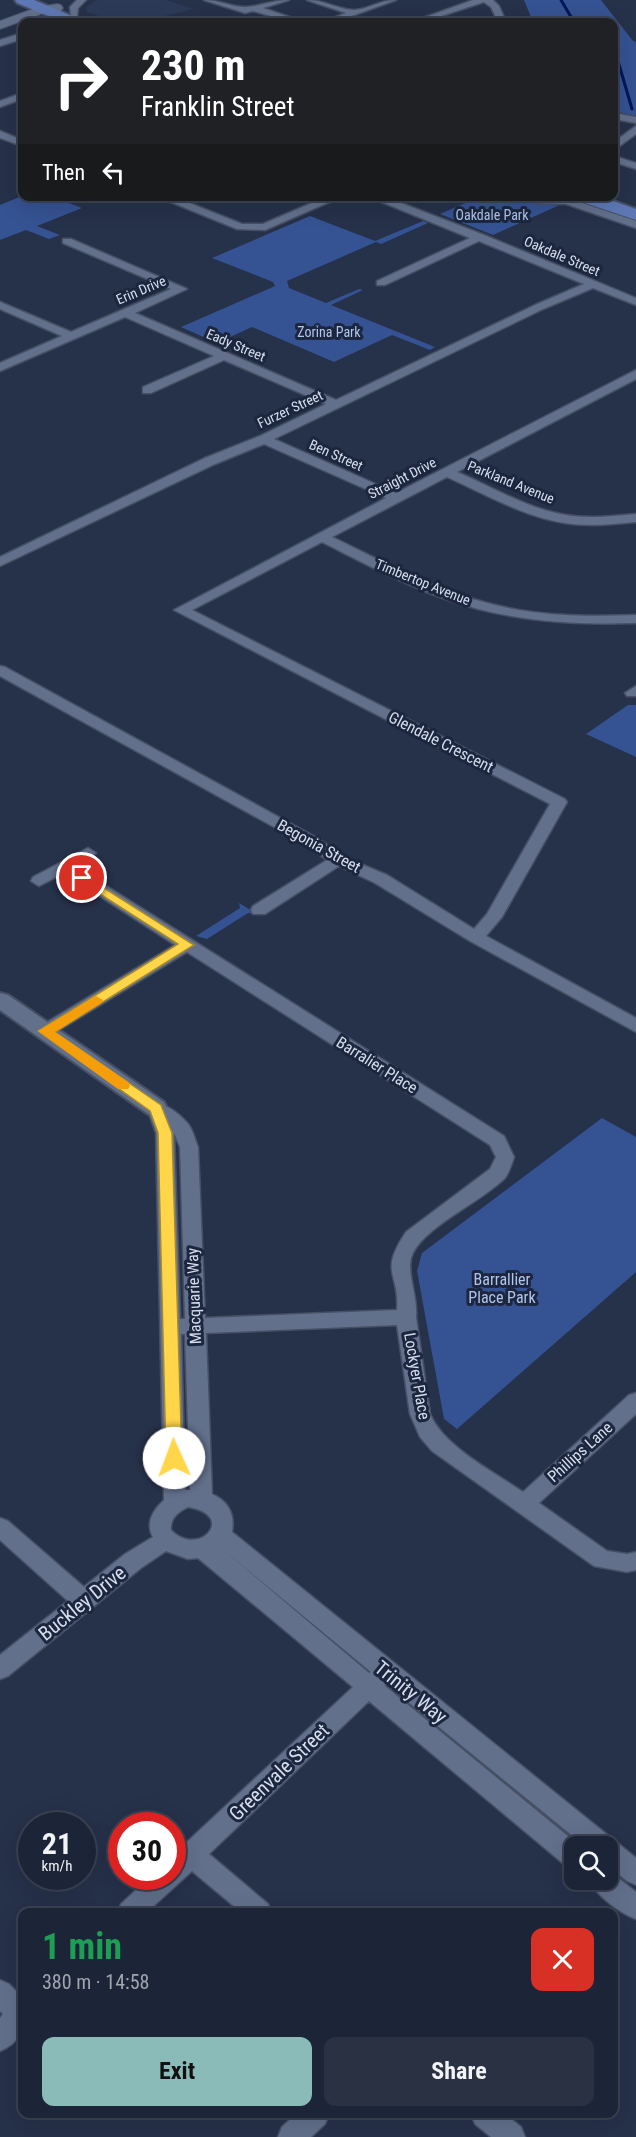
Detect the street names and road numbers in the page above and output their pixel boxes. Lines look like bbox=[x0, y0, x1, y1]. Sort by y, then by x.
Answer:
street label: Oakdale Street bbox=[522, 233, 602, 279]
street label: Erin Drive bbox=[114, 272, 169, 308]
street label: Eady Street bbox=[204, 325, 268, 365]
street label: Furzer Street bbox=[255, 387, 325, 431]
street label: Ben Street bbox=[307, 436, 365, 474]
street label: Straight Drive bbox=[365, 454, 439, 502]
street label: Parkland Avenue bbox=[465, 457, 557, 507]
street label: Timbertop Avenue bbox=[373, 556, 473, 608]
street label: Glendale Crescent bbox=[386, 707, 497, 777]
street label: Begonia Street bbox=[274, 815, 364, 877]
street label: Barralier Place bbox=[333, 1033, 421, 1097]
street label: Macquarie Way bbox=[183, 1247, 205, 1345]
street label: Lockyer Place bbox=[400, 1331, 434, 1421]
street label: Phillips Lane bbox=[544, 1418, 616, 1486]
street label: Buckley Drive bbox=[33, 1560, 131, 1646]
street label: Trinity Way bbox=[370, 1656, 452, 1728]
street label: Greenvale Street bbox=[224, 1718, 334, 1826]

